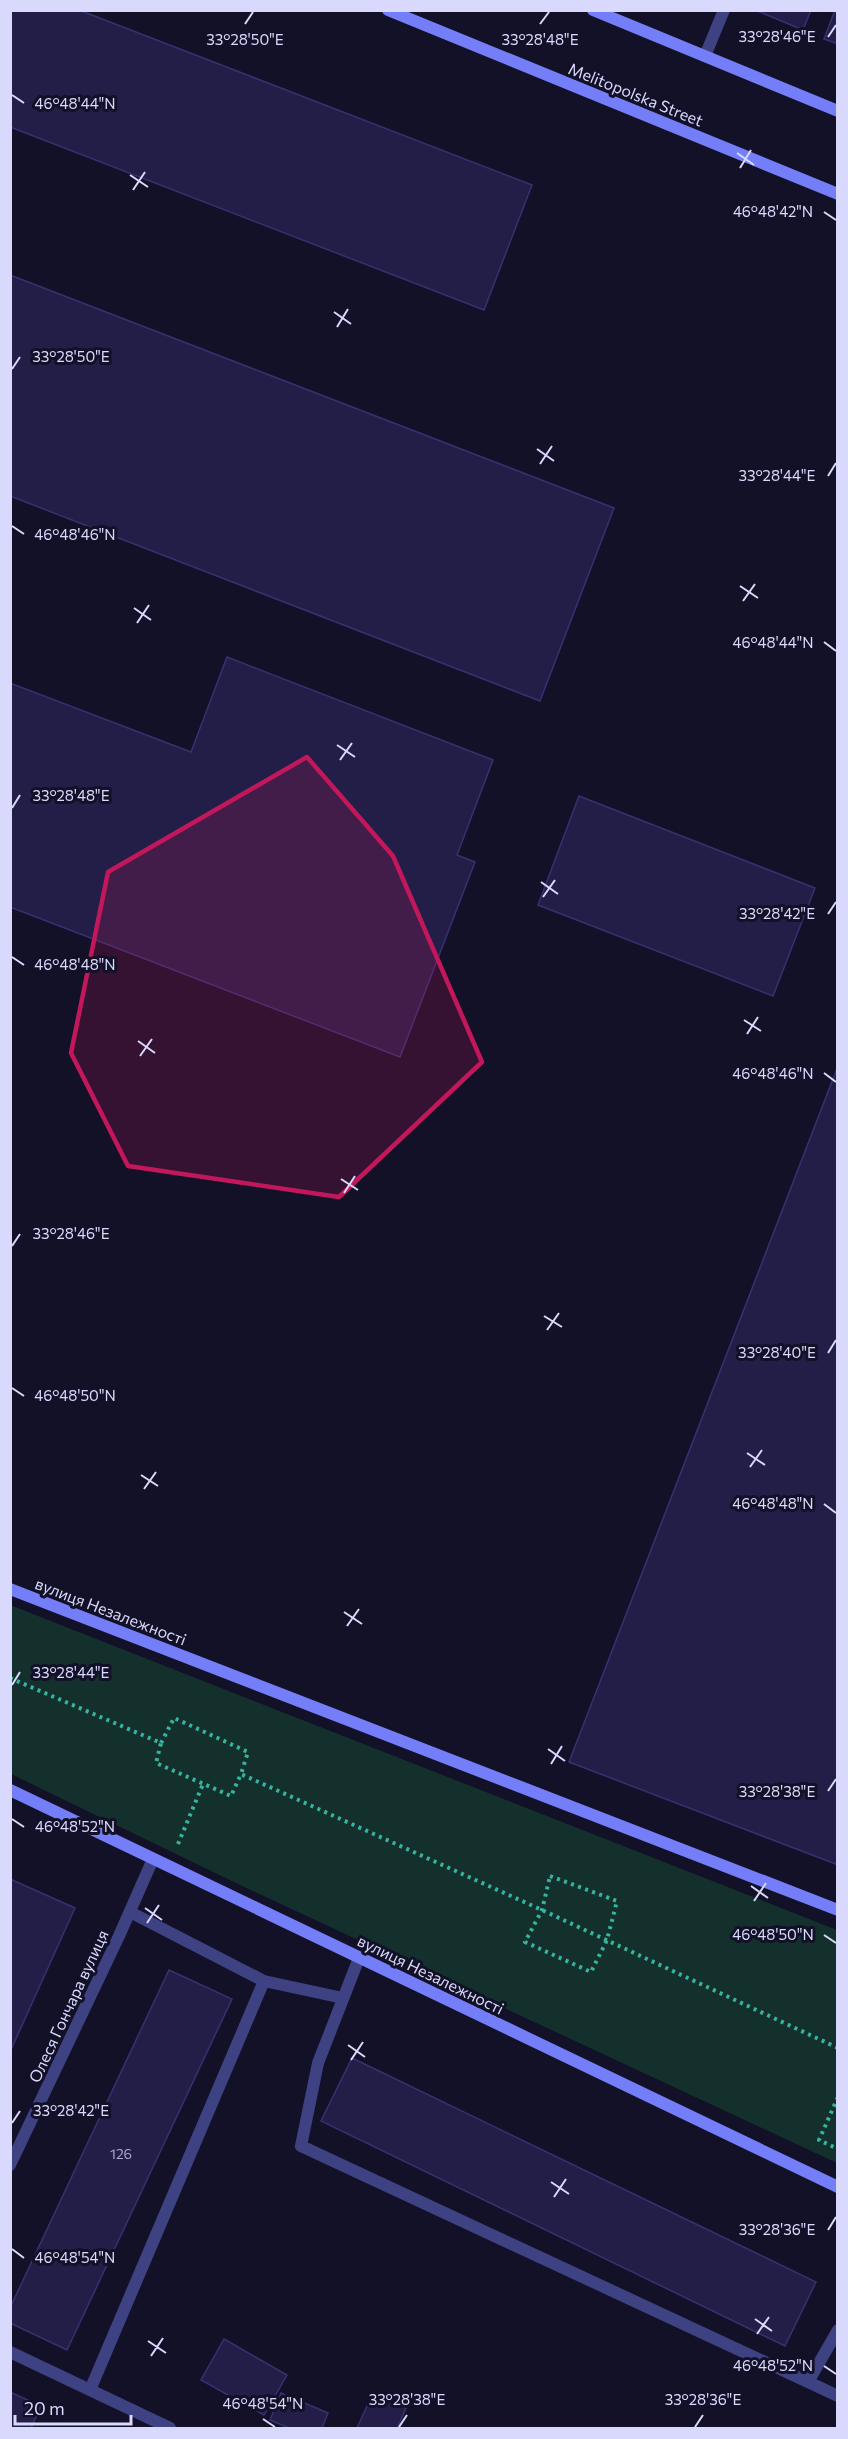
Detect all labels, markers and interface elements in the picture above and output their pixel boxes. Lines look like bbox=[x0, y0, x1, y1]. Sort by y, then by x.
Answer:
text: 33°28'46"E bbox=[738, 27, 816, 45]
text: 33°28'50"E bbox=[206, 30, 284, 48]
text: 33°28'48"E bbox=[501, 30, 579, 48]
street label: Melitopolska Street bbox=[566, 58, 707, 130]
text: 46°48'44"N bbox=[34, 94, 116, 112]
text: 46°48'42"N bbox=[733, 202, 813, 220]
text: 33°28'50"E bbox=[32, 347, 110, 365]
text: 33°28'44"E bbox=[739, 466, 816, 484]
text: 46°48'46"N bbox=[34, 525, 116, 543]
text: 46°48'44"N bbox=[732, 633, 814, 651]
text: 33°28'48"E bbox=[32, 786, 110, 804]
text: 33°28'42"E bbox=[739, 904, 815, 922]
text: 46°48'48"N bbox=[34, 955, 116, 973]
text: 46°48'46"N bbox=[732, 1064, 814, 1082]
text: 33°28'46"E bbox=[32, 1224, 110, 1242]
text: 33°28'40"E bbox=[738, 1343, 816, 1361]
text: 46°48'50"N bbox=[34, 1386, 116, 1404]
text: 46°48'48"N bbox=[732, 1494, 814, 1512]
street label: вулиця Незалежності bbox=[33, 1573, 189, 1649]
text: 33°28'44"E bbox=[33, 1663, 110, 1681]
text: 33°28'38"E bbox=[739, 1782, 815, 1800]
text: 46°48'52"N bbox=[35, 1817, 115, 1835]
text: 46°48'50"N bbox=[732, 1925, 814, 1943]
street label: Олеся Гончара вулиця bbox=[24, 1927, 112, 2085]
street label: вулиця Незалежності bbox=[355, 1930, 507, 2018]
text: 33°28'42"E bbox=[33, 2101, 109, 2119]
house number: 126 bbox=[110, 2145, 132, 2162]
text: 33°28'36"E bbox=[739, 2220, 815, 2238]
text: 46°48'54"N bbox=[35, 2248, 115, 2266]
text: 46°48'52"N bbox=[733, 2356, 813, 2374]
scale bar bbox=[15, 2388, 130, 2426]
text: 33°28'38"E bbox=[369, 2390, 445, 2408]
text: 33°28'36"E bbox=[665, 2390, 741, 2408]
text: 46°48'54"N bbox=[223, 2394, 303, 2412]
text: 20 m bbox=[24, 2397, 65, 2419]

